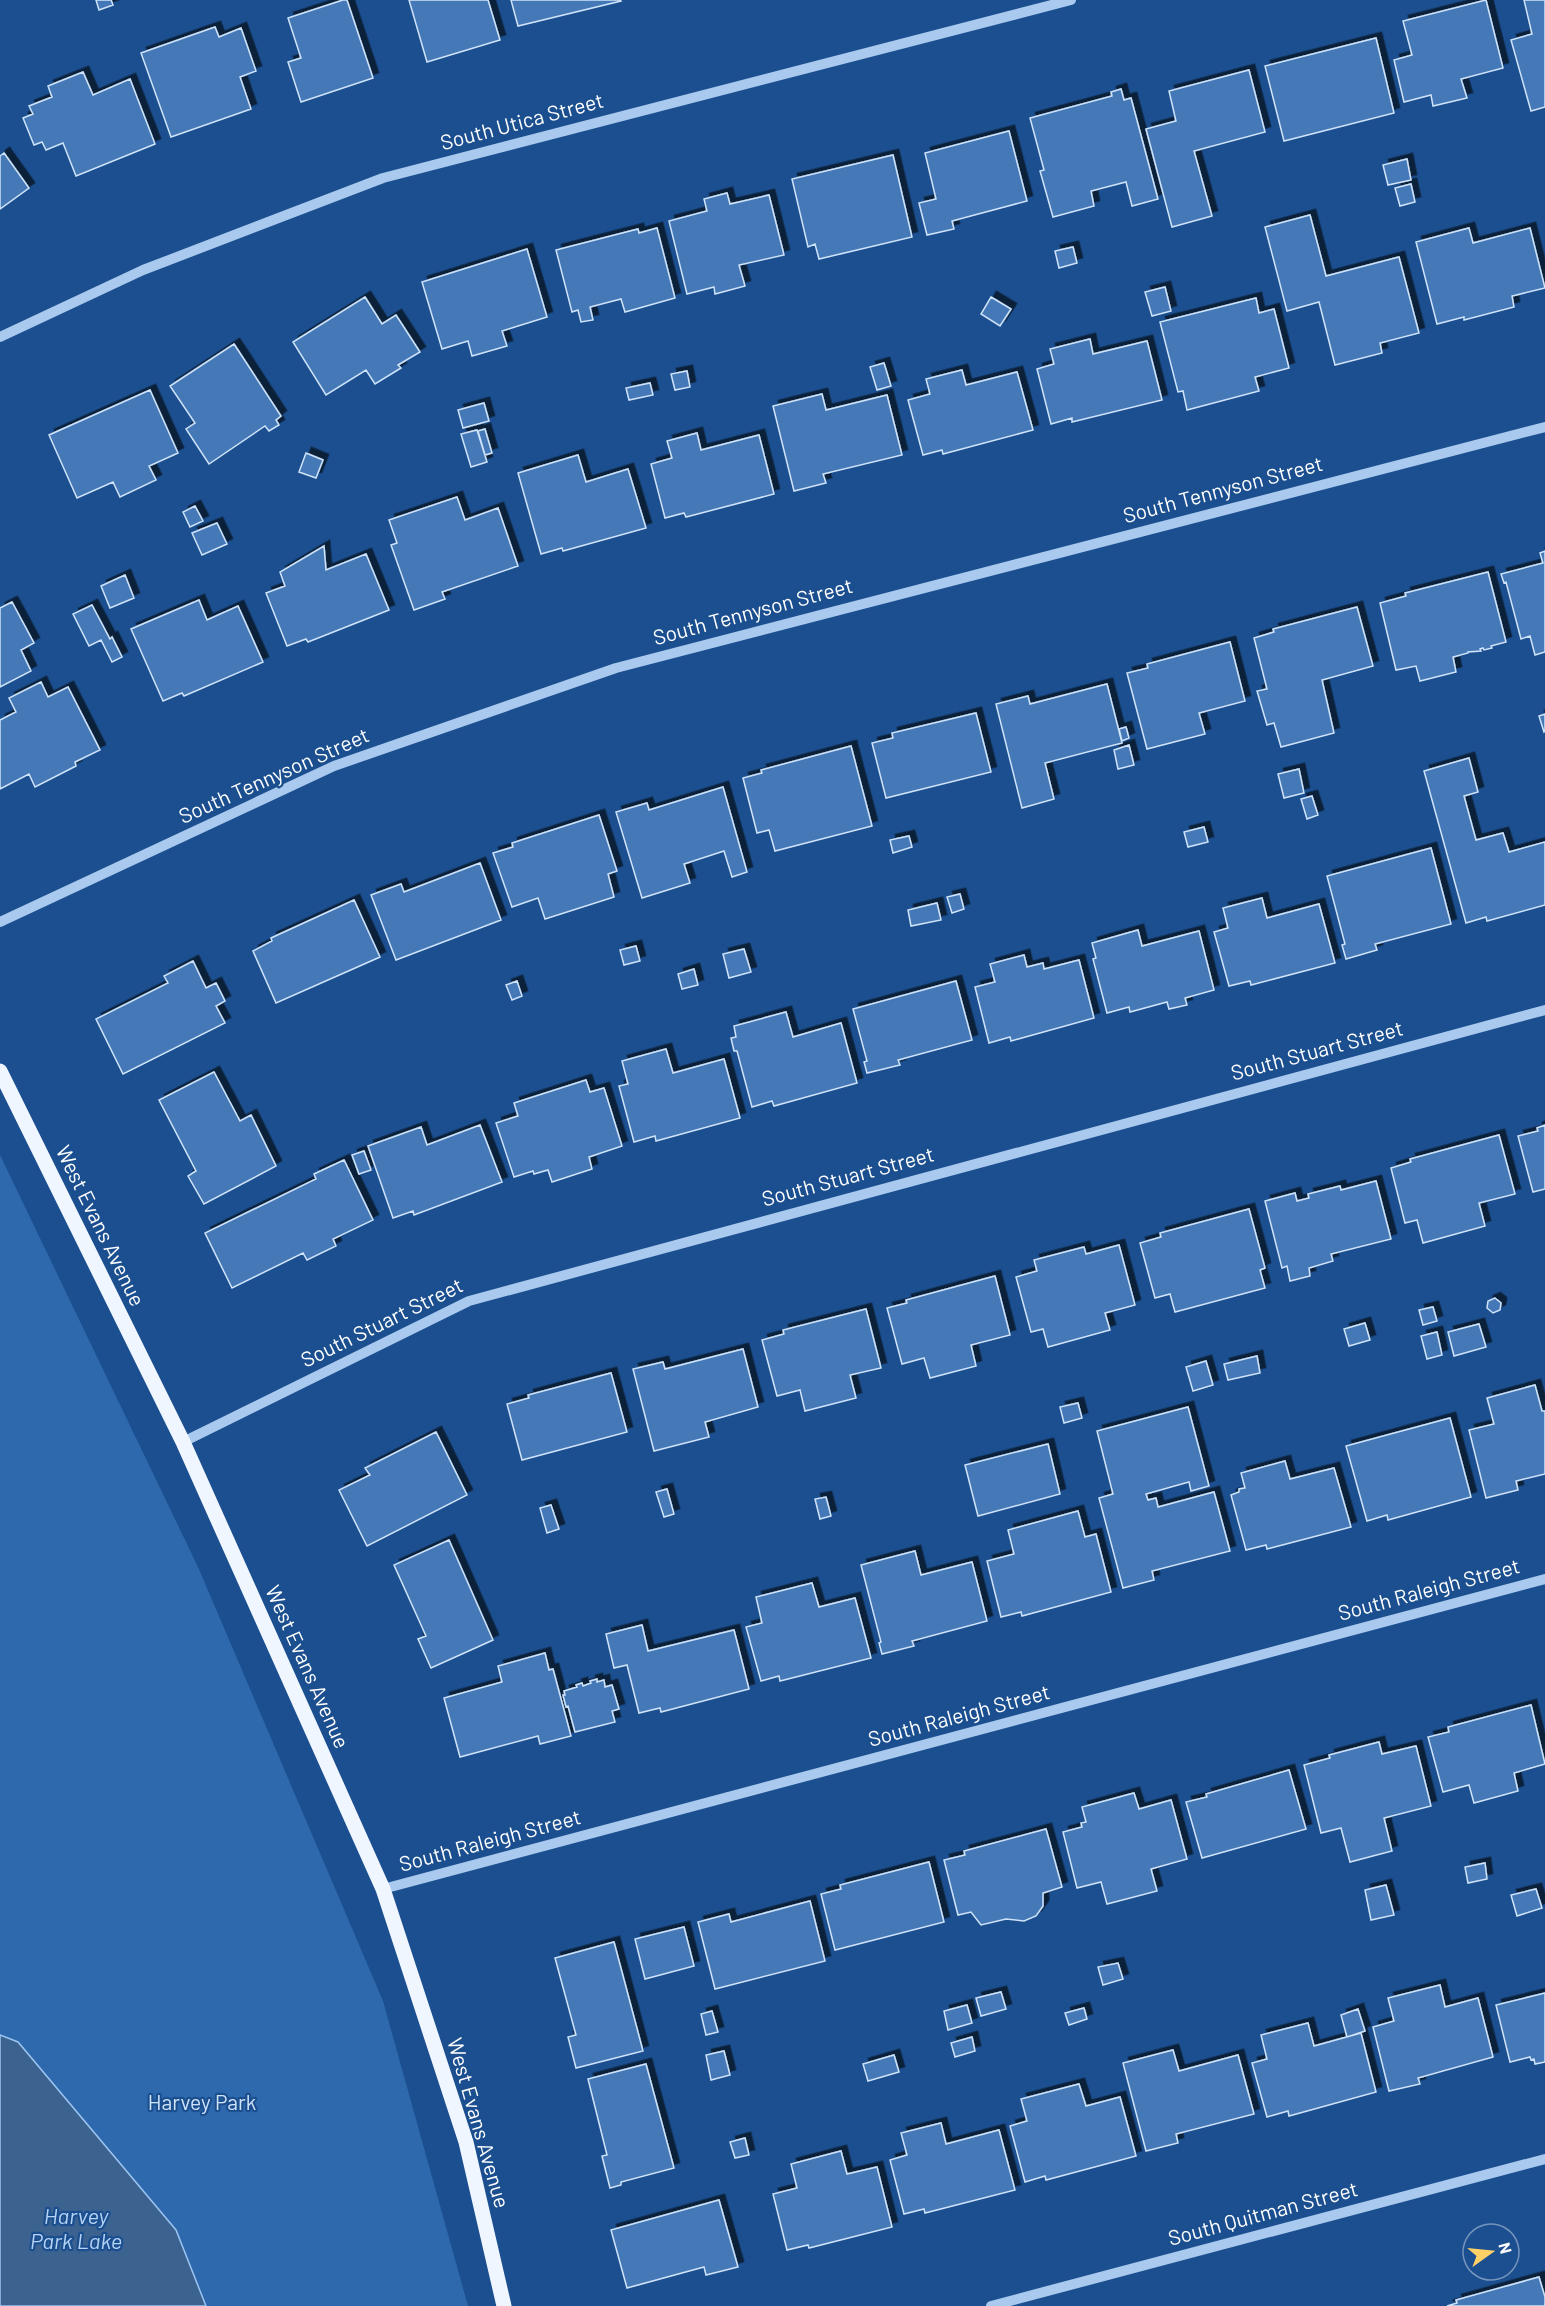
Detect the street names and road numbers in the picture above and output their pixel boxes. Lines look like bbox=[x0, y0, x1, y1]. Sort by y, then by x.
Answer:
street label: South Utica Street bbox=[437, 87, 606, 154]
street label: South Tennyson Street bbox=[1120, 450, 1325, 527]
street label: South Tennyson Street bbox=[650, 572, 855, 649]
street label: South Tennyson Street bbox=[174, 721, 372, 828]
street label: South Stuart Street bbox=[1228, 1015, 1405, 1085]
street label: West Evans Avenue bbox=[52, 1141, 151, 1310]
street label: South Stuart Street bbox=[759, 1141, 936, 1211]
street label: South Stuart Street bbox=[296, 1272, 466, 1372]
street label: South Raleigh Street bbox=[1335, 1552, 1522, 1625]
street label: West Evans Avenue bbox=[261, 1581, 356, 1752]
street label: South Raleigh Street bbox=[865, 1678, 1052, 1751]
street label: South Raleigh Street bbox=[396, 1803, 583, 1876]
street label: West Evans Avenue bbox=[443, 2035, 516, 2211]
street label: South Quitman Street bbox=[1165, 2175, 1360, 2250]

